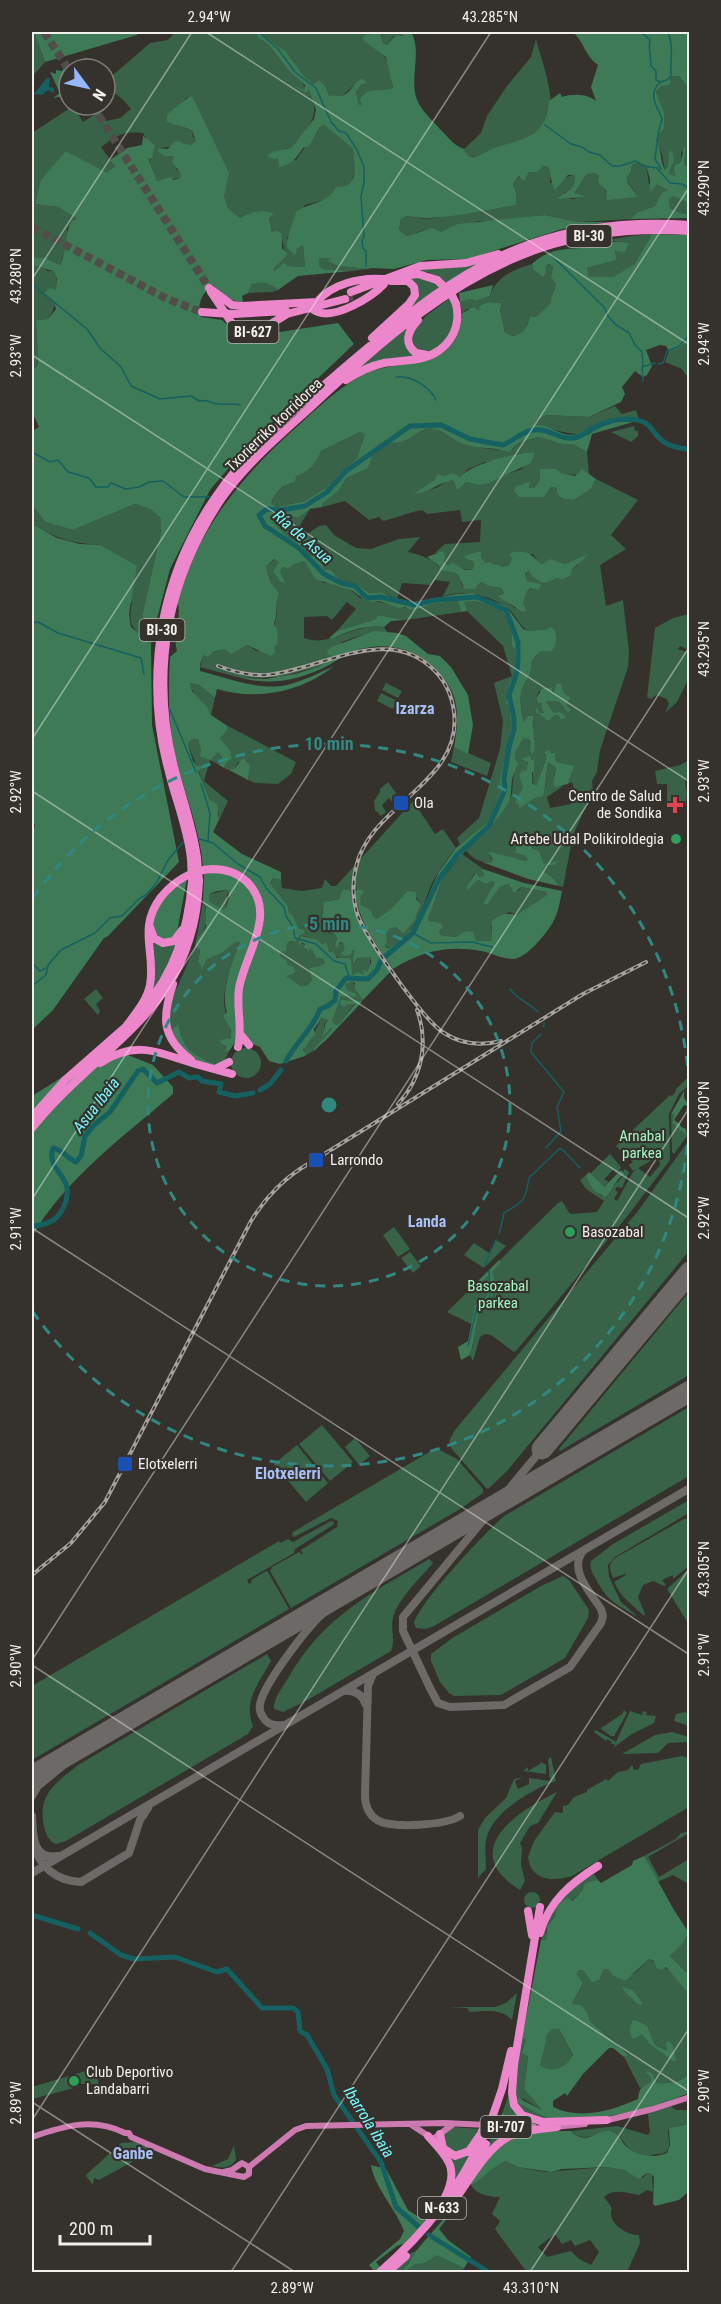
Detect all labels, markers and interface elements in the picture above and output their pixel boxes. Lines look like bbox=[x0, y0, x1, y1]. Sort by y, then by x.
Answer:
text: 2.94°W bbox=[187, 8, 231, 26]
text: 43.285°N bbox=[462, 8, 518, 26]
north arrow bbox=[57, 57, 117, 117]
text: N bbox=[89, 86, 110, 104]
text: 43.290°N bbox=[695, 160, 713, 216]
road number: BI-30 bbox=[566, 225, 612, 247]
text: 43.280°N bbox=[7, 248, 25, 304]
road number: BI-627 bbox=[228, 321, 278, 343]
text: 2.94°W bbox=[695, 322, 713, 366]
text: 2.93°W bbox=[7, 334, 25, 378]
street label: Txorierriko korridorea bbox=[222, 374, 326, 476]
water label: Ría de Asua bbox=[269, 506, 337, 568]
road number: BI-30 bbox=[140, 619, 184, 641]
text: 43.295°N bbox=[695, 621, 713, 677]
district label: Izarza bbox=[395, 699, 435, 718]
text: 10 min bbox=[304, 733, 354, 754]
text: 2.93°W bbox=[695, 759, 713, 803]
text: 2.92°W bbox=[7, 770, 25, 814]
place label: Centro de Salud de Sondika bbox=[568, 787, 662, 822]
marker: Ola bbox=[392, 794, 410, 812]
place label: Ola bbox=[414, 794, 434, 812]
marker: Centro de Salud de Sondika bbox=[666, 796, 684, 814]
place label: Artebe Udal Polikiroldegia bbox=[510, 830, 664, 848]
marker: Artebe Udal Polikiroldegia bbox=[669, 832, 683, 846]
text: 5 min bbox=[309, 913, 349, 934]
water label: Asua Ibaia bbox=[68, 1074, 123, 1137]
text: 43.300°N bbox=[695, 1081, 713, 1137]
centre of rings bbox=[319, 1095, 339, 1115]
park label: Arnabal parkea bbox=[619, 1127, 665, 1162]
marker: Larrondo bbox=[307, 1151, 325, 1169]
place label: Larrondo bbox=[330, 1151, 383, 1169]
text: 2.92°W bbox=[695, 1196, 713, 1240]
text: 2.91°W bbox=[7, 1207, 25, 1251]
district label: Landa bbox=[408, 1212, 447, 1231]
place label: Basozabal bbox=[582, 1223, 643, 1241]
marker: Basozabal bbox=[563, 1225, 577, 1239]
park label: Basozabal parkea bbox=[467, 1277, 529, 1312]
marker: Elotxelerri bbox=[116, 1455, 134, 1473]
place label: Elotxelerri bbox=[138, 1455, 197, 1473]
district label: Elotxelerri bbox=[255, 1464, 321, 1483]
text: 43.305°N bbox=[695, 1541, 713, 1597]
text: 2.91°W bbox=[695, 1633, 713, 1677]
text: 2.90°W bbox=[7, 1644, 25, 1688]
place label: Club Deportivo Landabarri bbox=[86, 2063, 173, 2098]
text: 2.90°W bbox=[695, 2069, 713, 2113]
marker: Club Deportivo Landabarri bbox=[67, 2074, 81, 2088]
text: 2.89°W bbox=[7, 2081, 25, 2125]
water label: Ibarrola ibaia bbox=[340, 2083, 398, 2161]
road number: BI-707 bbox=[480, 2116, 532, 2138]
district label: Ganbe bbox=[113, 2144, 154, 2163]
road number: N-633 bbox=[418, 2197, 466, 2219]
scale bar bbox=[60, 2208, 150, 2246]
text: 200 m bbox=[69, 2218, 113, 2239]
text: 2.89°W bbox=[270, 2279, 314, 2297]
text: 43.310°N bbox=[503, 2279, 559, 2297]

